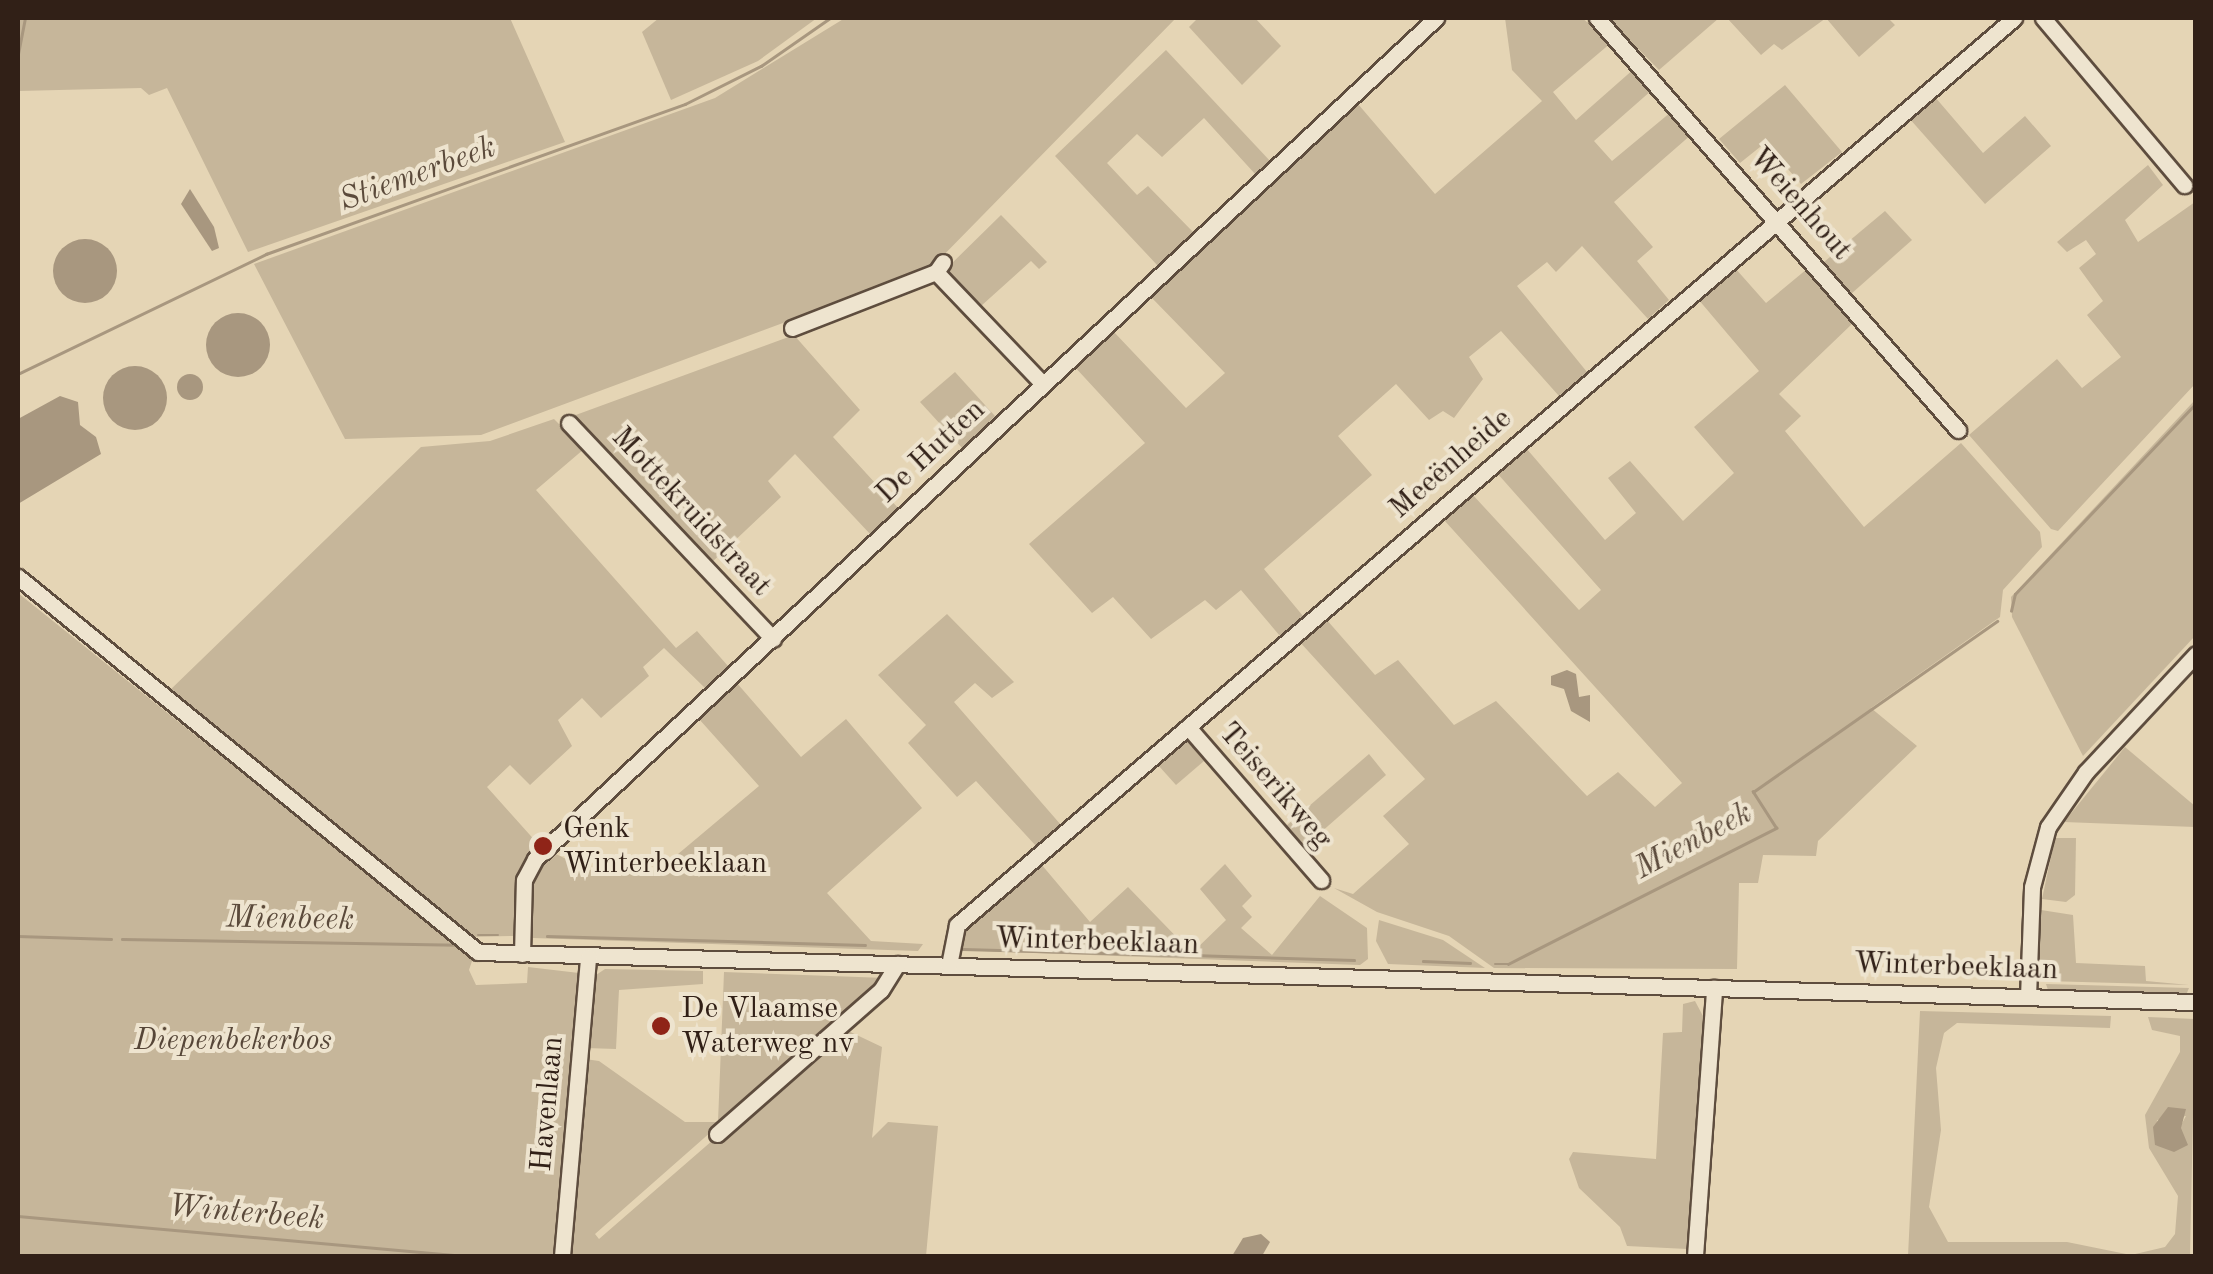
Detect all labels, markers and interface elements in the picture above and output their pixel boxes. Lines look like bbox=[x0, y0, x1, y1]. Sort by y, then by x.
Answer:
water label: Stiemerbeek bbox=[334, 129, 502, 221]
street label: Weienhout bbox=[1741, 140, 1859, 268]
street label: De Hutten bbox=[869, 392, 993, 512]
street label: Meeënheide bbox=[1382, 401, 1520, 527]
street label: Mottekruidstraat bbox=[603, 420, 779, 604]
street label: Teiserikweg bbox=[1210, 715, 1340, 857]
water label: Mienbeek bbox=[1628, 795, 1760, 889]
place label: Genk Winterbeeklaan bbox=[563, 811, 767, 882]
marker: Genk Winterbeeklaan bbox=[532, 835, 554, 857]
water label: Mienbeek bbox=[226, 900, 354, 940]
street label: Winterbeeklaan bbox=[994, 920, 1200, 964]
street label: Winterbeeklaan bbox=[1853, 945, 2059, 989]
place label: De Vlaamse Waterweg nv bbox=[681, 991, 854, 1062]
marker: De Vlaamse Waterweg nv bbox=[650, 1015, 672, 1037]
park label: Diepenbekerbos bbox=[134, 1023, 332, 1059]
street label: Havenlaan bbox=[524, 1035, 572, 1173]
water label: Winterbeek bbox=[166, 1188, 326, 1240]

